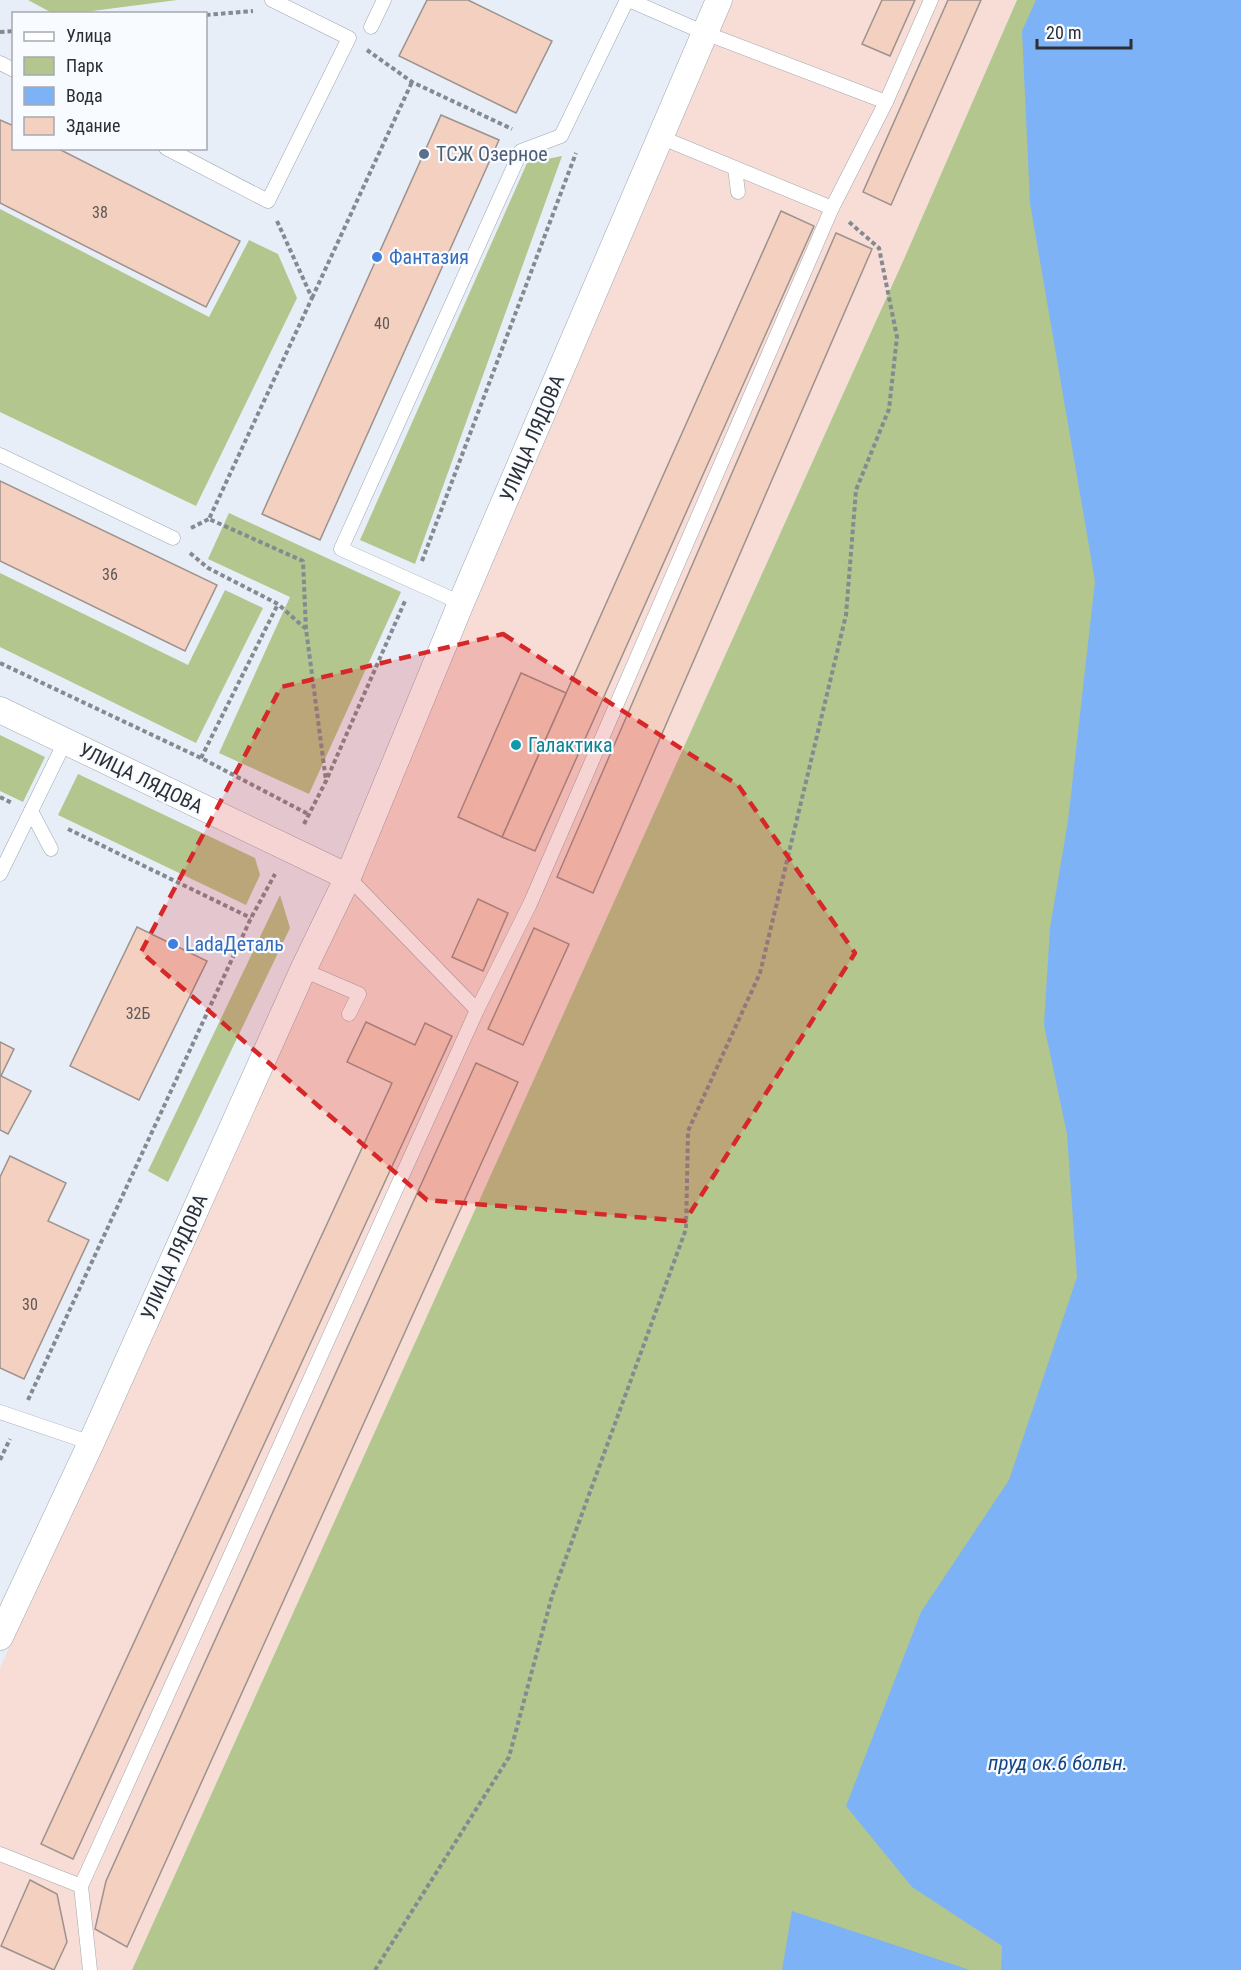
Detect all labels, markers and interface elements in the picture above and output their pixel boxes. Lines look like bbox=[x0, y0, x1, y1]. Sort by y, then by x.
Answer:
legend bbox=[12, 12, 207, 150]
scale bar bbox=[1037, 12, 1132, 50]
text: 20 m bbox=[1046, 22, 1081, 43]
text: Улица bbox=[66, 25, 112, 46]
text: Парк bbox=[66, 55, 104, 76]
text: Вода bbox=[66, 85, 103, 106]
text: Здание bbox=[66, 115, 120, 136]
place label: ТСЖ Озерное bbox=[436, 142, 548, 166]
marker: ТСЖ Озерное bbox=[417, 147, 431, 161]
house number: 38 bbox=[92, 203, 108, 222]
place label: Фантазия bbox=[389, 245, 469, 269]
marker: Фантазия bbox=[370, 250, 384, 264]
house number: 40 bbox=[374, 314, 390, 333]
street label: УЛИЦА ЛЯДОВА bbox=[495, 371, 570, 505]
house number: 36 bbox=[102, 565, 118, 584]
place label: Галактика bbox=[528, 733, 613, 757]
street label: УЛИЦА ЛЯДОВА bbox=[75, 738, 207, 819]
marker: Галактика bbox=[509, 738, 523, 752]
place label: LadaДеталь bbox=[185, 932, 284, 956]
marker: LadaДеталь bbox=[166, 937, 180, 951]
house number: 32Б bbox=[126, 1004, 151, 1023]
street label: УЛИЦА ЛЯДОВА bbox=[136, 1190, 213, 1324]
house number: 30 bbox=[22, 1295, 38, 1314]
water label: пруд ок.6 больн. bbox=[988, 1751, 1128, 1775]

